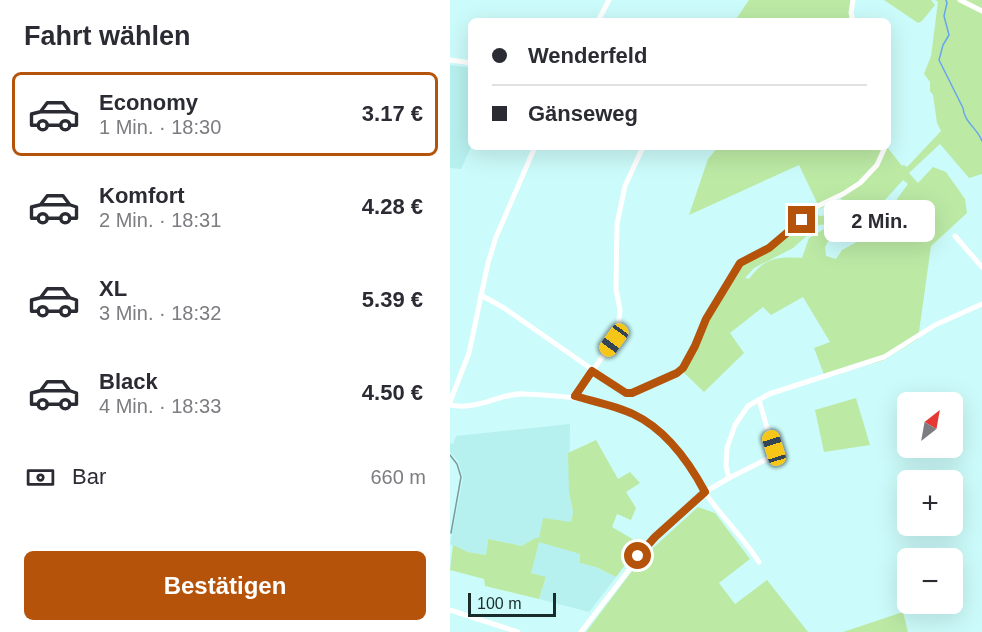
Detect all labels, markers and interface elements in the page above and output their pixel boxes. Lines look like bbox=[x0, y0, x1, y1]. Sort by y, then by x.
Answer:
text: Fahrt wählen bbox=[24, 21, 191, 51]
text: Wenderfeld bbox=[528, 43, 647, 68]
icon: car bbox=[27, 87, 81, 141]
text: Economy bbox=[99, 90, 198, 115]
text: 3.17 € bbox=[362, 101, 423, 126]
text: Gänseweg bbox=[528, 101, 638, 126]
text: 1 Min. · 18:30 bbox=[99, 116, 221, 138]
icon: car bbox=[27, 180, 81, 234]
text: Komfort bbox=[99, 183, 185, 208]
text: 4.28 € bbox=[362, 194, 423, 219]
callout: 2 Min. bbox=[823, 199, 934, 241]
route end bbox=[788, 206, 815, 233]
text: 2 Min. · 18:31 bbox=[99, 209, 221, 231]
text: 2 Min. bbox=[851, 210, 908, 232]
icon: car bbox=[27, 273, 81, 327]
text: XL bbox=[99, 276, 127, 301]
text: 5.39 € bbox=[362, 287, 423, 312]
text: 3 Min. · 18:32 bbox=[99, 302, 221, 324]
car bbox=[596, 320, 632, 360]
icon: car bbox=[27, 366, 81, 420]
text: Black bbox=[99, 369, 158, 394]
text: 4.50 € bbox=[362, 380, 423, 405]
north arrow bbox=[897, 392, 963, 458]
map controls bbox=[897, 392, 963, 614]
text: 4 Min. · 18:33 bbox=[99, 395, 221, 417]
car bbox=[760, 428, 788, 468]
icon: cash bbox=[24, 461, 57, 494]
text: Bar bbox=[72, 464, 106, 489]
text: 660 m bbox=[370, 466, 426, 488]
button: + bbox=[897, 470, 963, 536]
route start bbox=[624, 542, 651, 569]
button: − bbox=[897, 548, 963, 614]
button: Bestätigen bbox=[24, 551, 426, 620]
scale bar bbox=[468, 590, 556, 618]
text: 100 m bbox=[477, 595, 521, 612]

